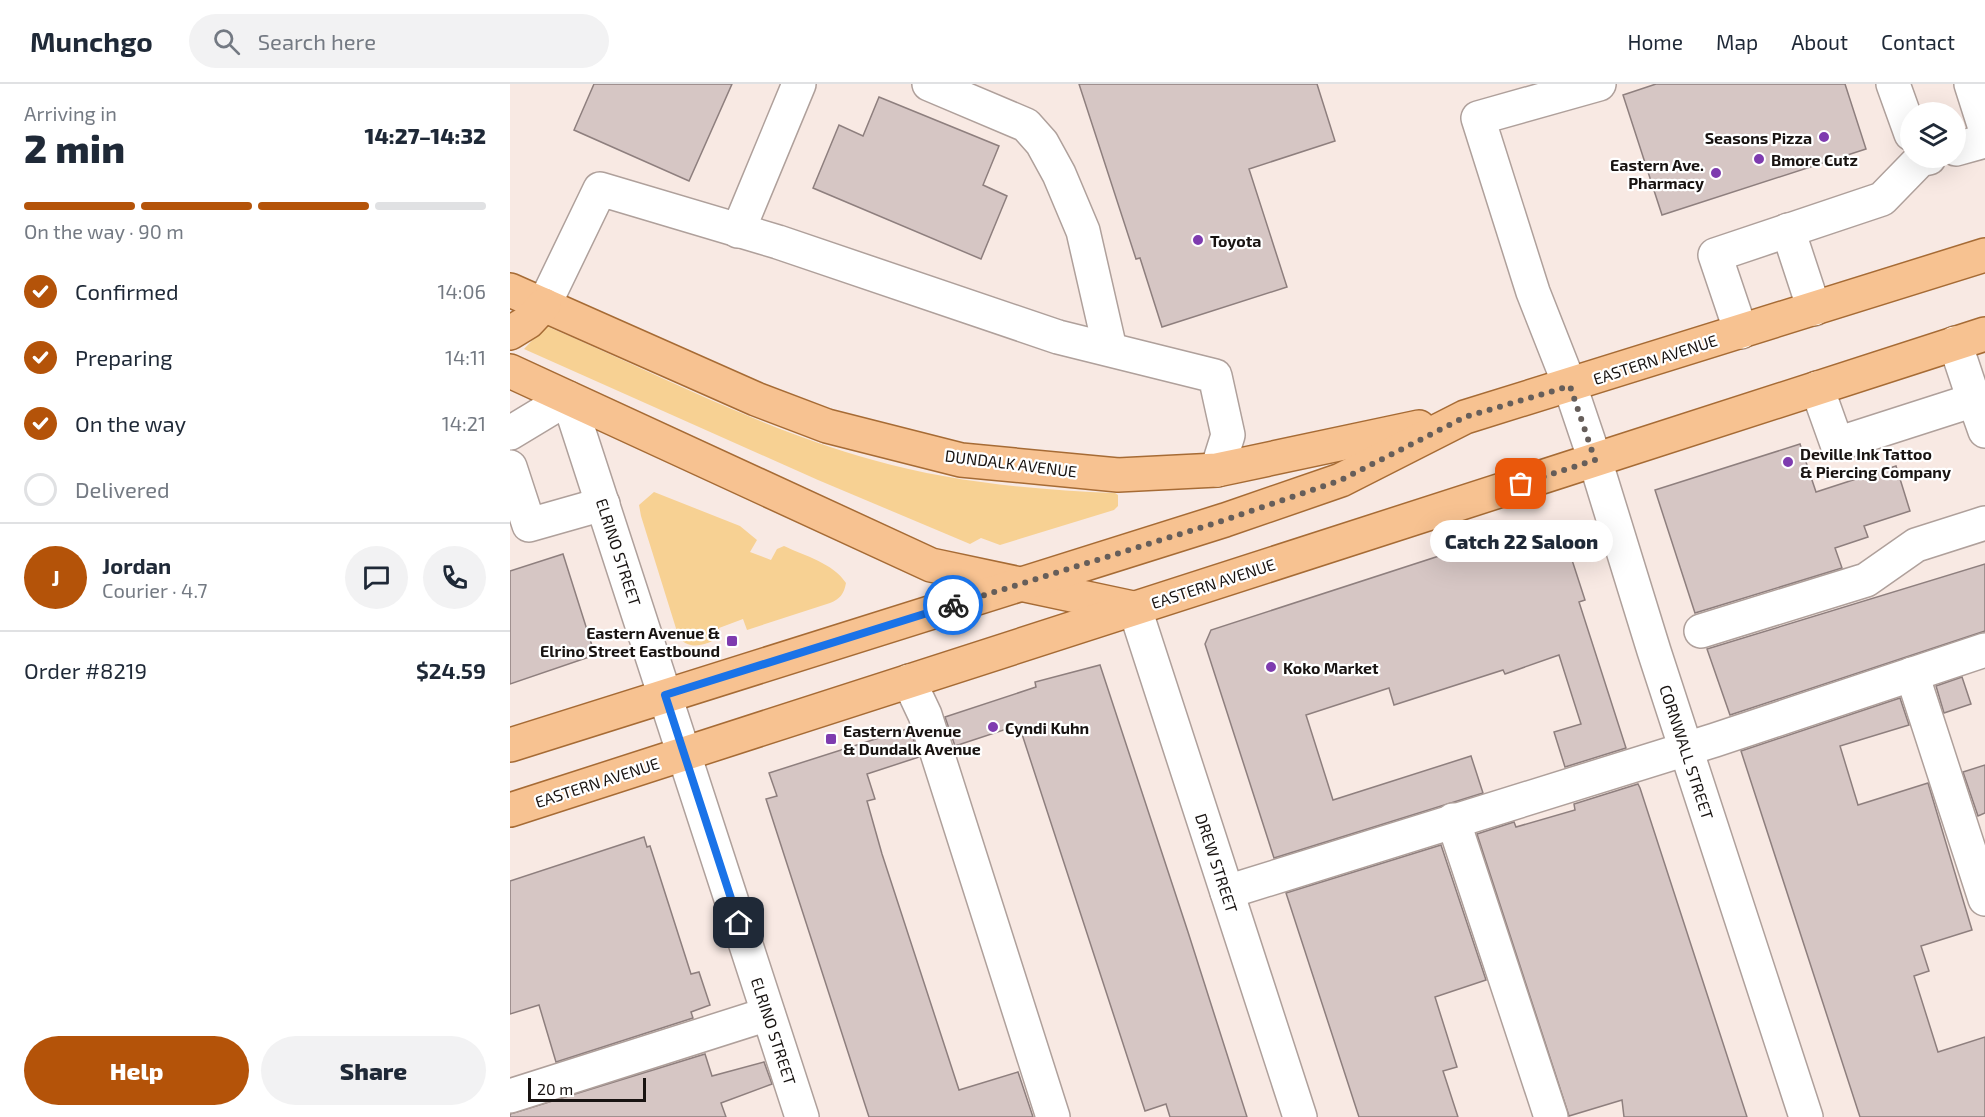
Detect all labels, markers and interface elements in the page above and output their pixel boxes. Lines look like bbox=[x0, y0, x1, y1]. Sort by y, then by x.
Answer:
search box bbox=[189, 14, 609, 68]
text: Munchgo bbox=[30, 24, 153, 58]
icon: search bbox=[210, 25, 243, 58]
text: Search here bbox=[258, 28, 376, 54]
text: Home bbox=[1627, 29, 1683, 54]
text: Map bbox=[1716, 29, 1758, 54]
text: About bbox=[1791, 29, 1848, 54]
text: Contact bbox=[1881, 29, 1955, 54]
text: Arriving in bbox=[24, 101, 117, 125]
map controls bbox=[1900, 102, 1966, 168]
button: layers bbox=[1900, 102, 1966, 168]
text: 14:27–14:32 bbox=[365, 122, 486, 148]
text: 2 min bbox=[24, 124, 125, 171]
place label: Seasons Pizza bbox=[1705, 128, 1812, 147]
marker: Seasons Pizza bbox=[1817, 130, 1831, 144]
place label: Bmore Cutz bbox=[1771, 150, 1858, 169]
marker: Bmore Cutz bbox=[1752, 152, 1766, 166]
place label: Eastern Ave. Pharmacy bbox=[1610, 155, 1704, 193]
marker: Eastern Ave. Pharmacy bbox=[1709, 166, 1723, 180]
text: On the way · 90 m bbox=[24, 219, 184, 243]
place label: Toyota bbox=[1210, 231, 1261, 251]
marker: Toyota bbox=[1191, 233, 1205, 247]
icon: check bbox=[24, 275, 57, 308]
text: Confirmed bbox=[75, 278, 179, 304]
text: 14:06 bbox=[438, 279, 486, 303]
street label: EASTERN AVENUE bbox=[1590, 330, 1720, 388]
icon: check bbox=[24, 341, 57, 374]
text: Preparing bbox=[75, 344, 173, 370]
text: 14:11 bbox=[445, 345, 486, 369]
icon: check bbox=[24, 407, 57, 440]
text: On the way bbox=[75, 410, 186, 436]
text: 14:21 bbox=[442, 411, 486, 435]
place label: Deville Ink Tattoo & Piercing Company bbox=[1800, 444, 1951, 482]
street label: DUNDALK AVENUE bbox=[944, 445, 1078, 481]
marker: Deville Ink Tattoo & Piercing Company bbox=[1781, 455, 1795, 469]
pin bbox=[1495, 458, 1546, 509]
icon: bag bbox=[1504, 467, 1537, 500]
text: Delivered bbox=[75, 476, 170, 502]
street label: ELRINO STREET bbox=[593, 496, 645, 608]
callout: Catch 22 Saloon bbox=[1430, 520, 1612, 562]
text: Catch 22 Saloon bbox=[1445, 529, 1598, 553]
button: chat bbox=[345, 546, 408, 609]
button: phone bbox=[423, 546, 486, 609]
text: Jordan bbox=[102, 552, 171, 578]
street label: EASTERN AVENUE bbox=[1148, 554, 1278, 612]
text: J bbox=[51, 564, 60, 590]
courier bbox=[923, 575, 983, 635]
text: Courier · 4.7 bbox=[102, 578, 208, 602]
icon: bike bbox=[937, 589, 970, 622]
place label: Eastern Avenue & Elrino Street Eastbound bbox=[540, 623, 720, 660]
marker: Eastern Avenue & Elrino Street Eastbound bbox=[725, 634, 739, 648]
text: Order #8219 bbox=[24, 657, 147, 683]
text: $24.59 bbox=[416, 657, 486, 683]
place label: Koko Market bbox=[1283, 658, 1379, 677]
marker: Koko Market bbox=[1264, 660, 1278, 674]
street label: CORNWALL STREET bbox=[1656, 682, 1718, 822]
place label: Cyndi Kuhn bbox=[1005, 718, 1089, 738]
marker: Cyndi Kuhn bbox=[986, 720, 1000, 734]
place label: Eastern Avenue & Dundalk Avenue bbox=[843, 721, 981, 758]
marker: Eastern Avenue & Dundalk Avenue bbox=[824, 732, 838, 746]
street label: EASTERN AVENUE bbox=[532, 753, 662, 811]
street label: DREW STREET bbox=[1192, 811, 1242, 915]
pin bbox=[713, 897, 764, 948]
icon: home bbox=[722, 906, 755, 939]
street label: ELRINO STREET bbox=[748, 975, 800, 1087]
button: Help bbox=[24, 1036, 249, 1105]
button: Share bbox=[261, 1036, 486, 1105]
scale bar bbox=[528, 1075, 646, 1102]
text: 20 m bbox=[537, 1079, 573, 1098]

